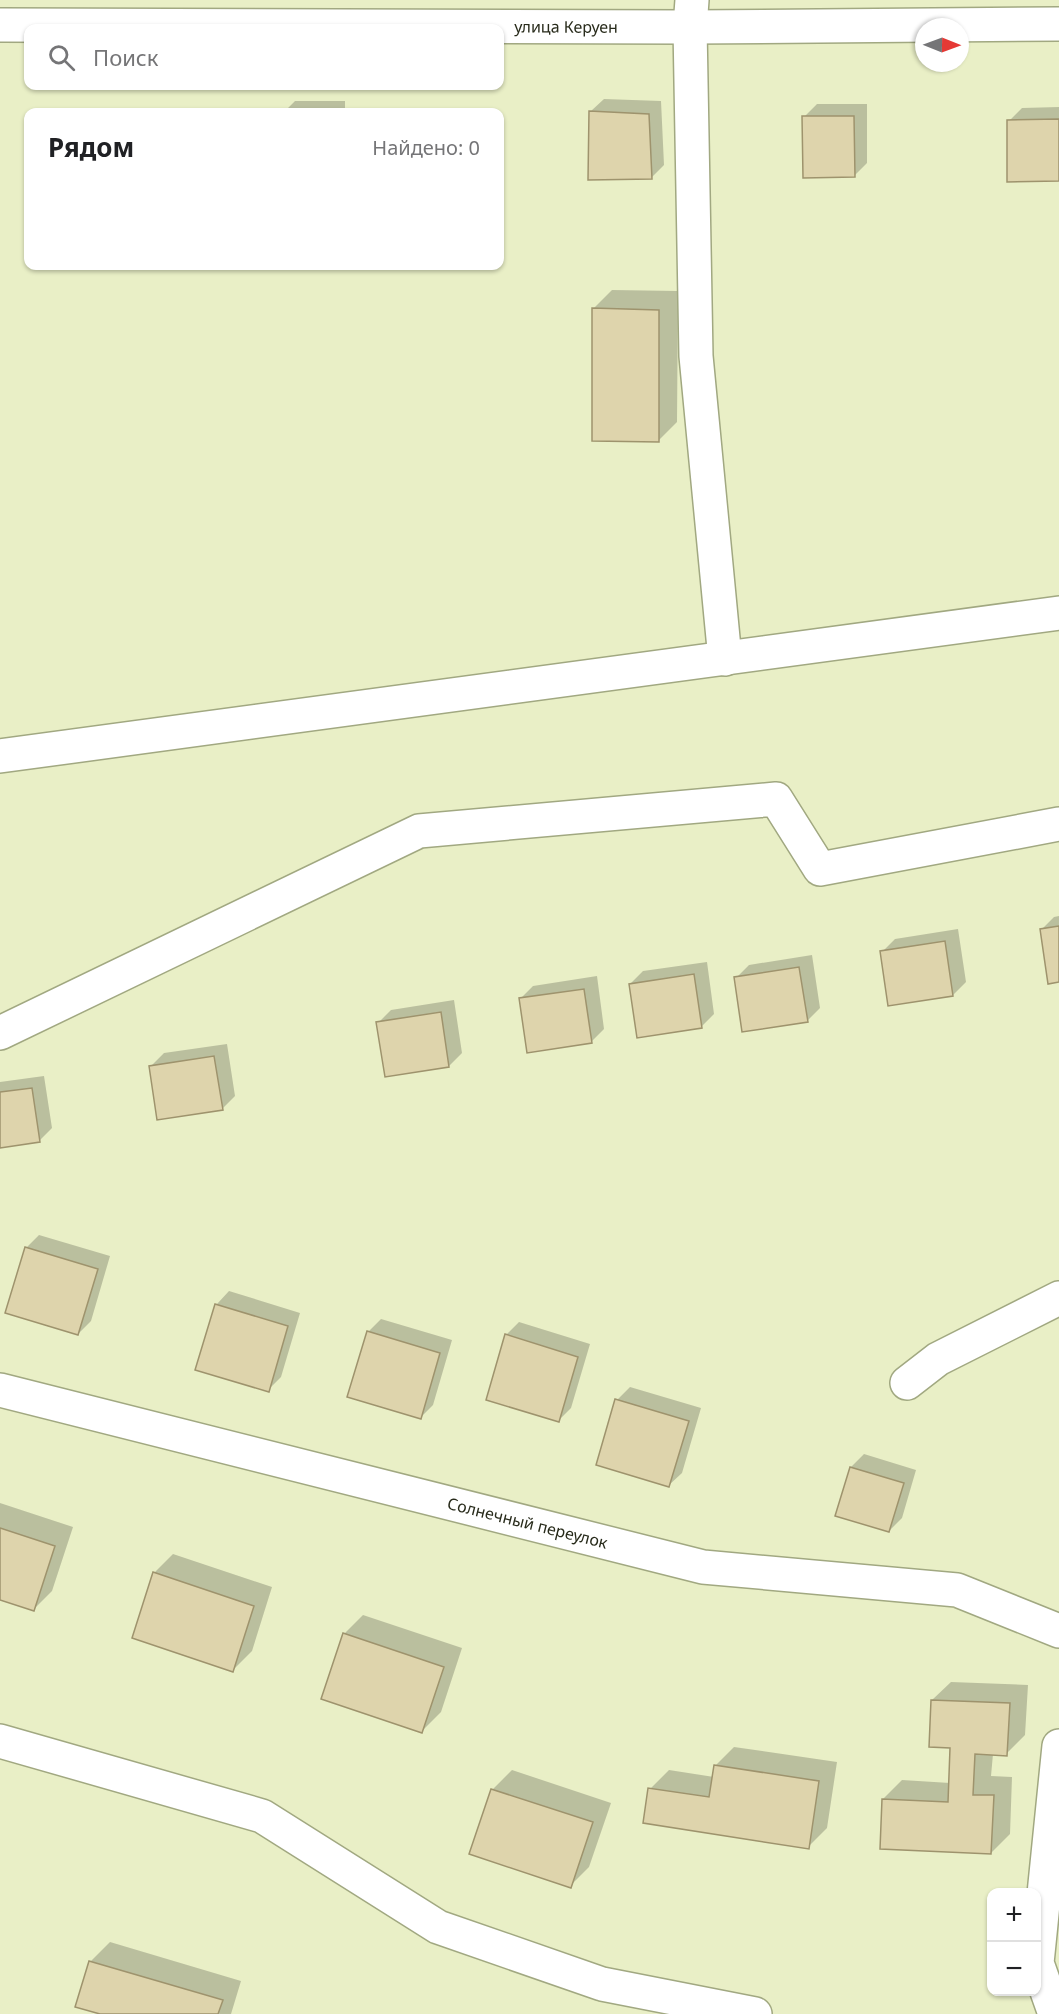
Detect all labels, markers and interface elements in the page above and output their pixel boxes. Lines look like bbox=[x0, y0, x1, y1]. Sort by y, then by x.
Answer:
street label: улица Керуен bbox=[514, 15, 618, 38]
north arrow bbox=[915, 18, 969, 72]
search box bbox=[24, 24, 504, 90]
icon: search bbox=[45, 41, 78, 74]
text: Поиск bbox=[93, 42, 158, 72]
text: Рядом bbox=[48, 129, 134, 165]
text: Найдено: 0 bbox=[372, 134, 480, 161]
street label: Солнечный переулок bbox=[445, 1492, 611, 1554]
map controls bbox=[987, 1888, 1041, 1996]
button: + bbox=[987, 1888, 1041, 1942]
button: − bbox=[987, 1942, 1041, 1996]

